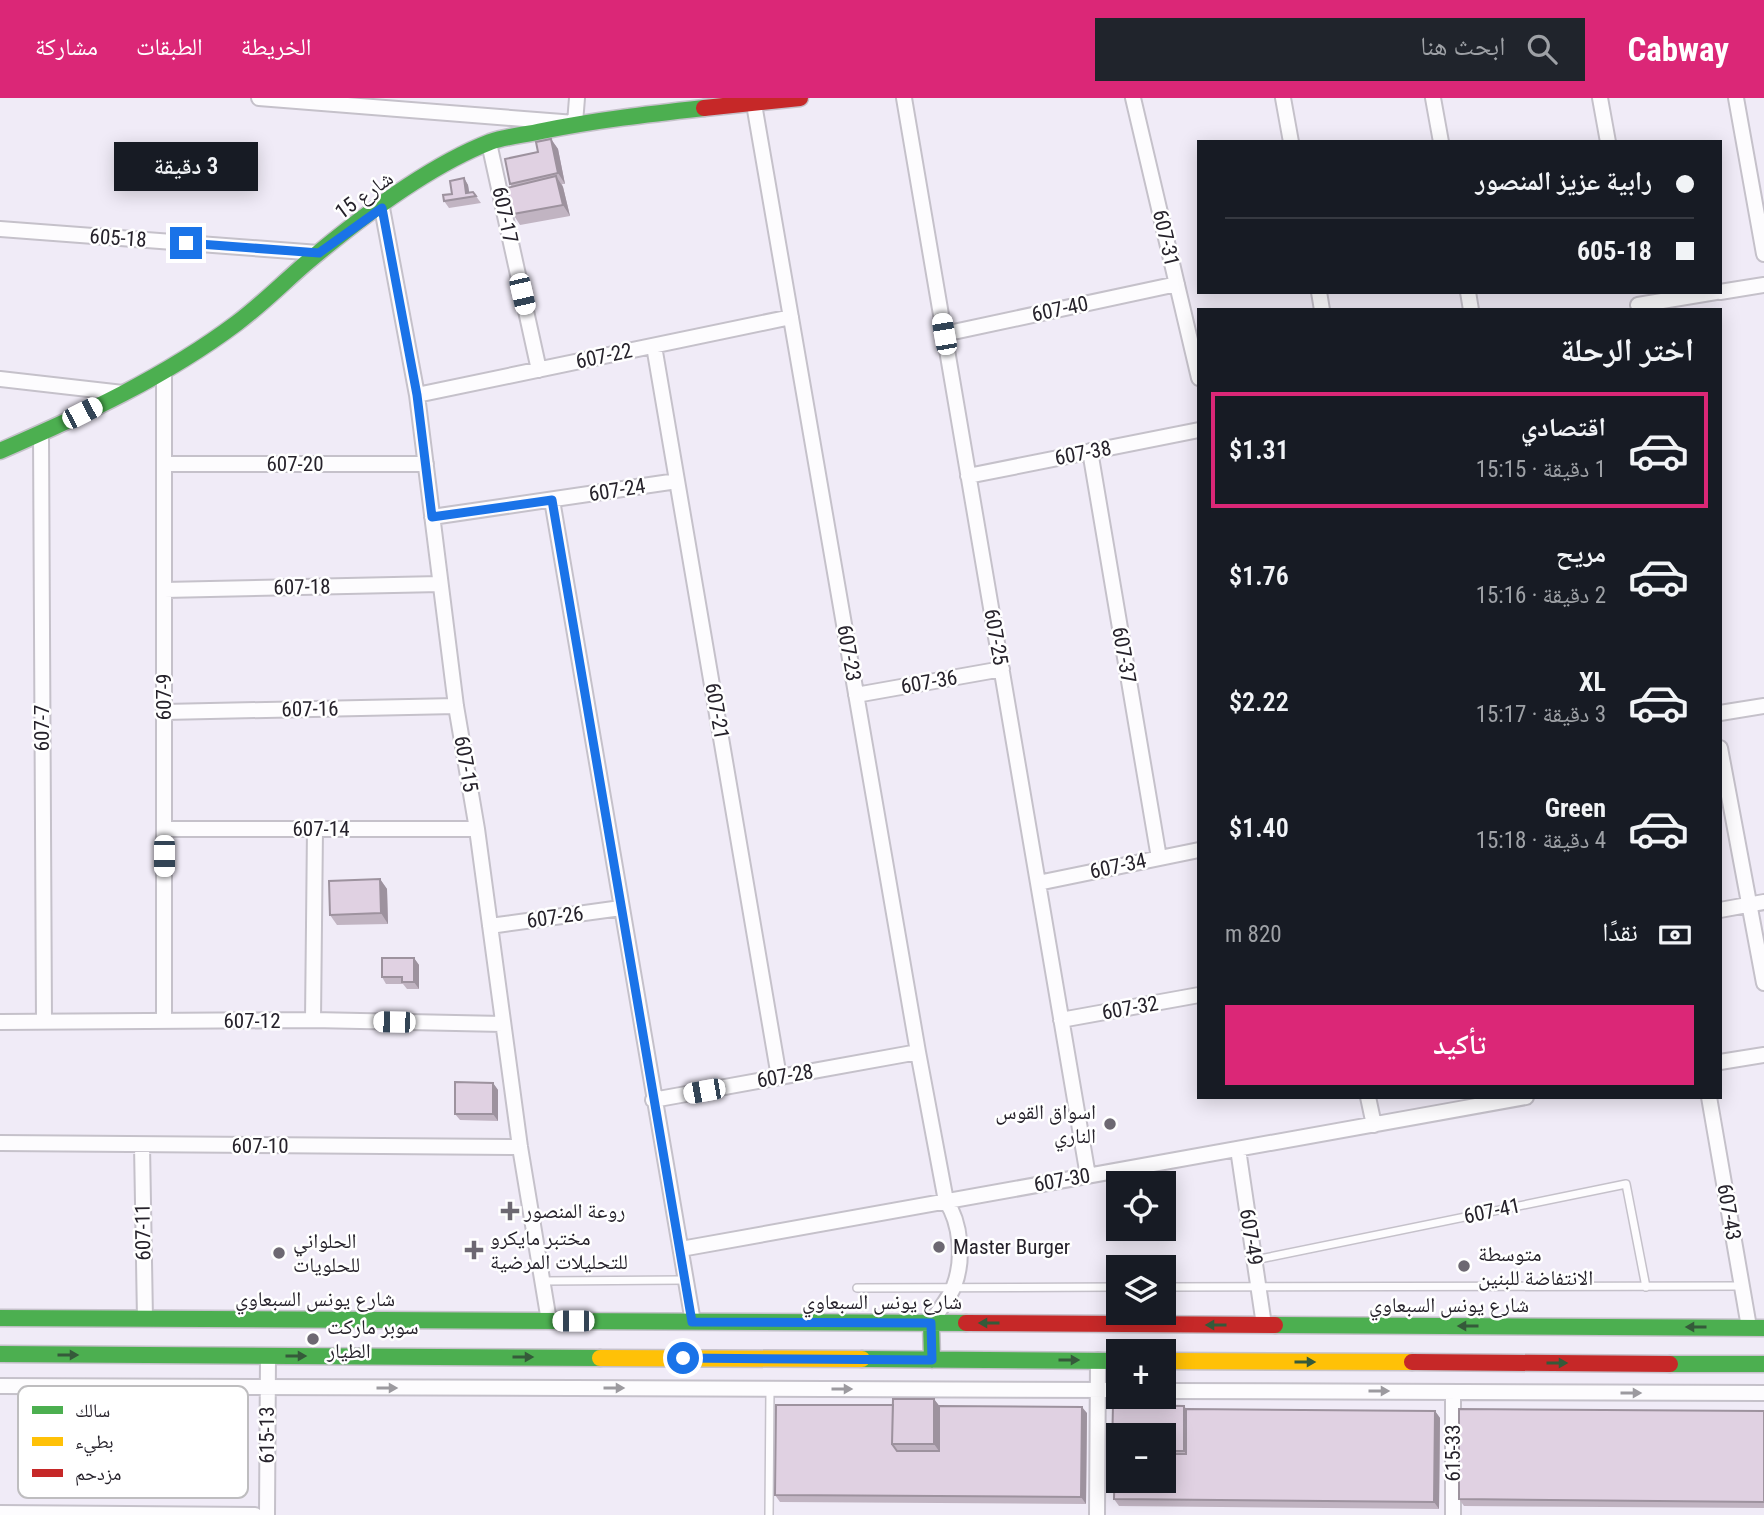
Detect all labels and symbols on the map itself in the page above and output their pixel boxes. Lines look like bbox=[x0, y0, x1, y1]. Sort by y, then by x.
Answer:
callout: 3 دقيقة bbox=[114, 142, 258, 190]
street label: شارع 15 bbox=[330, 166, 398, 225]
street label: 607-17 bbox=[487, 185, 523, 245]
street label: 607-31 bbox=[1148, 208, 1184, 268]
street label: 605-18 bbox=[89, 224, 147, 252]
route end bbox=[170, 227, 202, 259]
car bbox=[508, 271, 537, 317]
street label: 607-40 bbox=[1030, 291, 1090, 327]
car bbox=[931, 311, 958, 357]
street label: 607-22 bbox=[574, 338, 634, 374]
car bbox=[59, 394, 106, 432]
street label: 607-38 bbox=[1053, 436, 1113, 470]
street label: 607-20 bbox=[266, 452, 324, 476]
street label: 607-24 bbox=[587, 474, 647, 506]
street label: 607-18 bbox=[273, 575, 331, 599]
street label: 607-25 bbox=[979, 607, 1013, 667]
street label: 607-23 bbox=[832, 623, 866, 683]
street label: 607-37 bbox=[1107, 625, 1141, 685]
street label: 607-36 bbox=[899, 665, 959, 699]
street label: 607-9 bbox=[152, 674, 176, 720]
street label: 607-21 bbox=[700, 681, 734, 741]
street label: 607-16 bbox=[281, 697, 339, 721]
street label: 607-7 bbox=[30, 705, 54, 751]
street label: 607-15 bbox=[449, 734, 483, 794]
street label: 607-14 bbox=[292, 817, 350, 841]
car bbox=[154, 835, 175, 877]
street label: 607-34 bbox=[1088, 848, 1148, 884]
street label: 607-26 bbox=[525, 901, 585, 933]
street label: 607-32 bbox=[1100, 991, 1160, 1025]
street label: 607-12 bbox=[223, 1009, 281, 1033]
car bbox=[373, 1011, 416, 1033]
street label: 607-28 bbox=[755, 1059, 815, 1093]
car bbox=[682, 1077, 727, 1105]
place label: اسواق القوس الناري bbox=[995, 1100, 1096, 1152]
marker: اسواق القوس الناري bbox=[1102, 1116, 1118, 1132]
street label: 607-10 bbox=[231, 1134, 289, 1158]
street label: 607-30 bbox=[1032, 1163, 1092, 1197]
street label: 607-43 bbox=[1712, 1182, 1746, 1242]
street label: 607-41 bbox=[1462, 1193, 1522, 1229]
place label: روعة المنصور bbox=[523, 1199, 625, 1223]
street label: 607-11 bbox=[131, 1203, 155, 1261]
marker: روعة المنصور bbox=[502, 1203, 518, 1219]
street label: 607-49 bbox=[1235, 1207, 1267, 1267]
place label: مختبر مايكرو للتحليلات المرضية bbox=[490, 1226, 628, 1274]
place label: الحلواني للحلويات bbox=[293, 1229, 360, 1277]
place label: Master Burger bbox=[953, 1235, 1070, 1259]
marker: Master Burger bbox=[931, 1239, 947, 1255]
marker: مختبر مايكرو للتحليلات المرضية bbox=[464, 1240, 484, 1260]
place label: متوسطة الانتفاضة للبنين bbox=[1478, 1242, 1593, 1291]
marker: الحلواني للحلويات bbox=[271, 1245, 287, 1261]
marker: متوسطة الانتفاضة للبنين bbox=[1456, 1258, 1472, 1274]
street label: شارع يونس السبعاوي bbox=[235, 1287, 395, 1315]
street label: شارع يونس السبعاوي bbox=[802, 1290, 962, 1318]
street label: شارع يونس السبعاوي bbox=[1369, 1293, 1529, 1321]
car bbox=[553, 1311, 595, 1332]
place label: سوبر ماركت الطيار bbox=[326, 1315, 419, 1363]
one-way arrow bbox=[978, 1317, 1000, 1329]
one-way arrow bbox=[1205, 1319, 1227, 1331]
one-way arrow bbox=[1457, 1320, 1479, 1332]
one-way arrow bbox=[1685, 1321, 1707, 1333]
marker: سوبر ماركت الطيار bbox=[305, 1331, 321, 1347]
route start bbox=[667, 1342, 699, 1374]
one-way arrow bbox=[57, 1349, 79, 1361]
one-way arrow bbox=[285, 1350, 307, 1362]
one-way arrow bbox=[512, 1351, 534, 1363]
one-way arrow bbox=[1058, 1354, 1080, 1366]
one-way arrow bbox=[1295, 1356, 1317, 1368]
one-way arrow bbox=[1547, 1357, 1569, 1369]
one-way arrow bbox=[376, 1382, 398, 1393]
one-way arrow bbox=[603, 1383, 625, 1394]
one-way arrow bbox=[831, 1383, 853, 1395]
one-way arrow bbox=[1368, 1385, 1390, 1397]
legend bbox=[18, 1386, 248, 1498]
one-way arrow bbox=[1620, 1387, 1642, 1399]
text: سالك bbox=[75, 1399, 110, 1422]
street label: 615-13 bbox=[255, 1406, 279, 1464]
street label: 615-33 bbox=[1441, 1424, 1465, 1482]
text: بطيء bbox=[75, 1430, 114, 1457]
text: مزدحم bbox=[75, 1462, 121, 1486]

